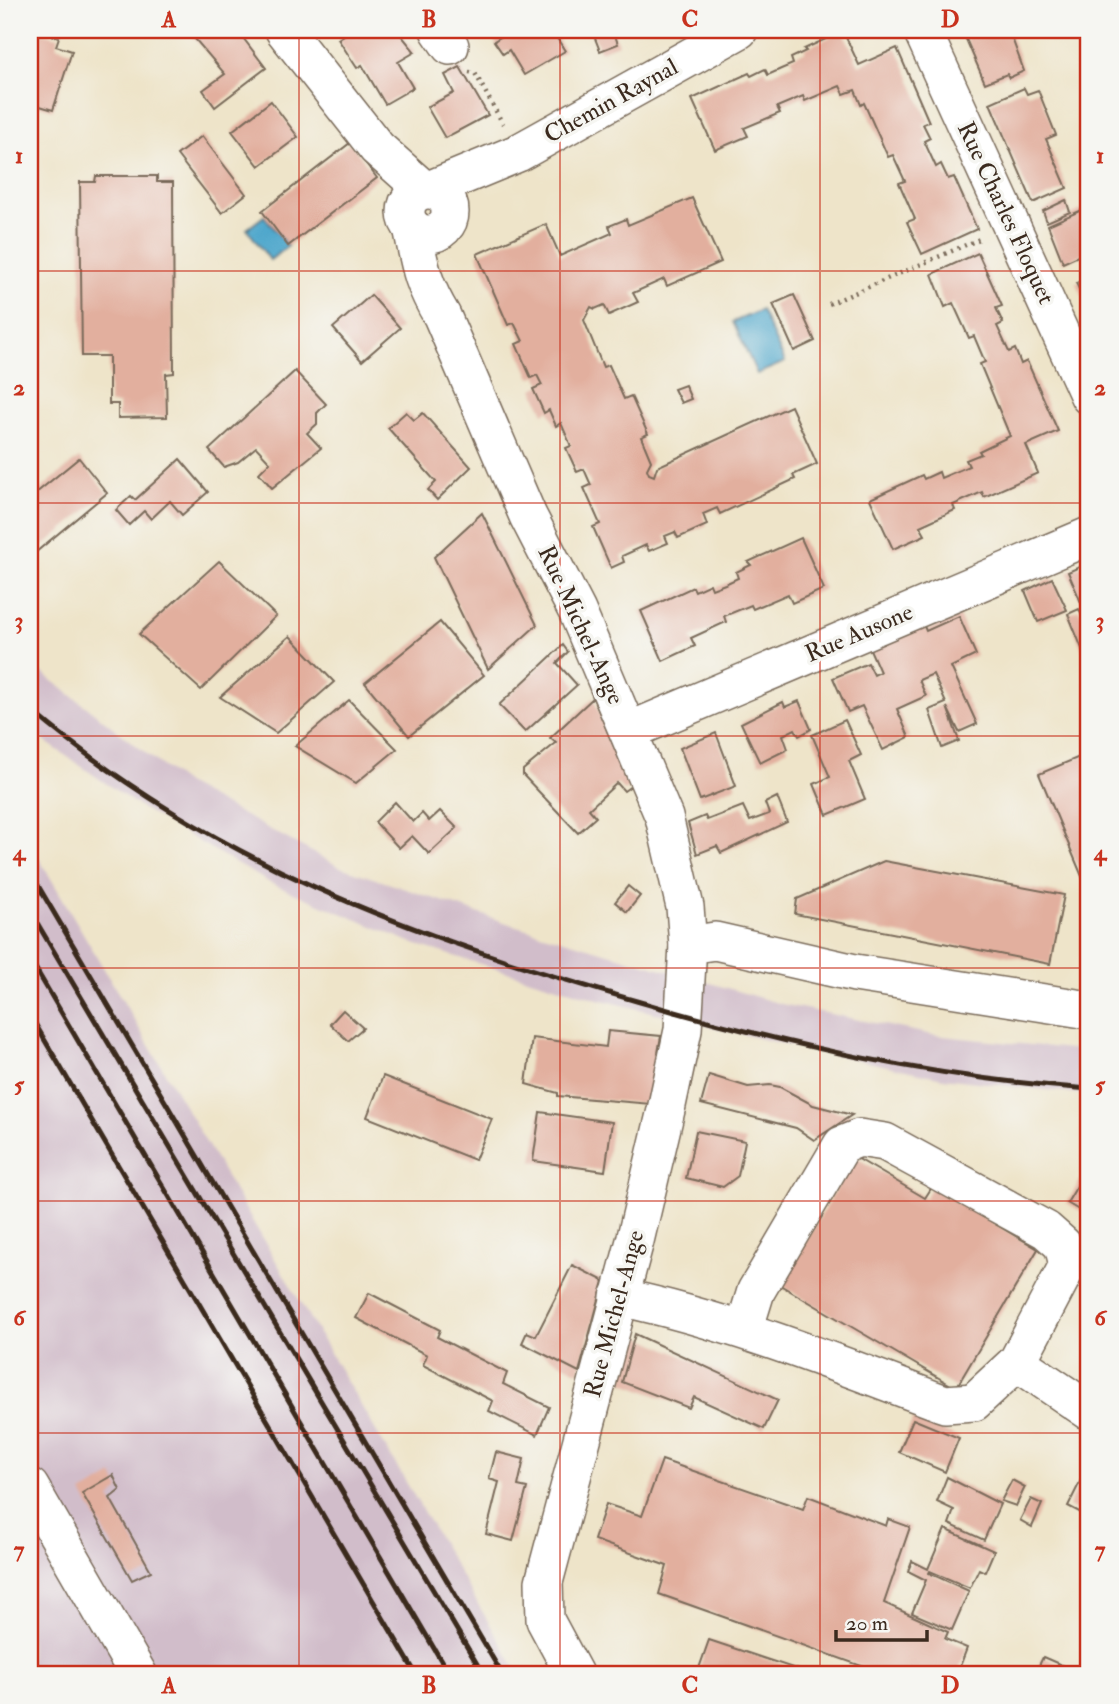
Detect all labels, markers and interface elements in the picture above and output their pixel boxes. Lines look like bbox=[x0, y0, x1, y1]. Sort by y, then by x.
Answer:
text: A bbox=[161, 5, 177, 34]
text: B bbox=[421, 5, 437, 34]
text: C bbox=[682, 5, 698, 34]
text: D bbox=[941, 5, 959, 34]
street label: Chemin Raynal bbox=[539, 51, 683, 151]
street label: Rue Charles Floquet bbox=[950, 117, 1062, 310]
text: 1 bbox=[15, 141, 23, 170]
text: 1 bbox=[1096, 141, 1104, 170]
text: 2 bbox=[13, 373, 25, 402]
text: 2 bbox=[1094, 373, 1106, 402]
street label: Rue Michel-Ange bbox=[531, 541, 631, 709]
street label: Rue Ausone bbox=[800, 596, 918, 670]
text: 3 bbox=[15, 606, 23, 635]
text: 3 bbox=[1096, 606, 1104, 635]
text: 4 bbox=[12, 838, 27, 867]
text: 4 bbox=[1093, 838, 1108, 867]
text: 5 bbox=[14, 1070, 25, 1099]
text: 5 bbox=[1095, 1070, 1106, 1099]
street label: Rue Michel-Ange bbox=[577, 1227, 651, 1401]
text: 6 bbox=[13, 1303, 27, 1332]
text: 6 bbox=[1094, 1303, 1108, 1332]
text: 7 bbox=[14, 1535, 25, 1564]
text: 7 bbox=[1095, 1535, 1106, 1564]
scale bar bbox=[836, 1599, 926, 1643]
text: 20 m bbox=[846, 1610, 888, 1637]
text: A bbox=[161, 1671, 177, 1700]
text: B bbox=[421, 1671, 437, 1700]
text: C bbox=[682, 1671, 698, 1700]
text: D bbox=[941, 1671, 959, 1700]

